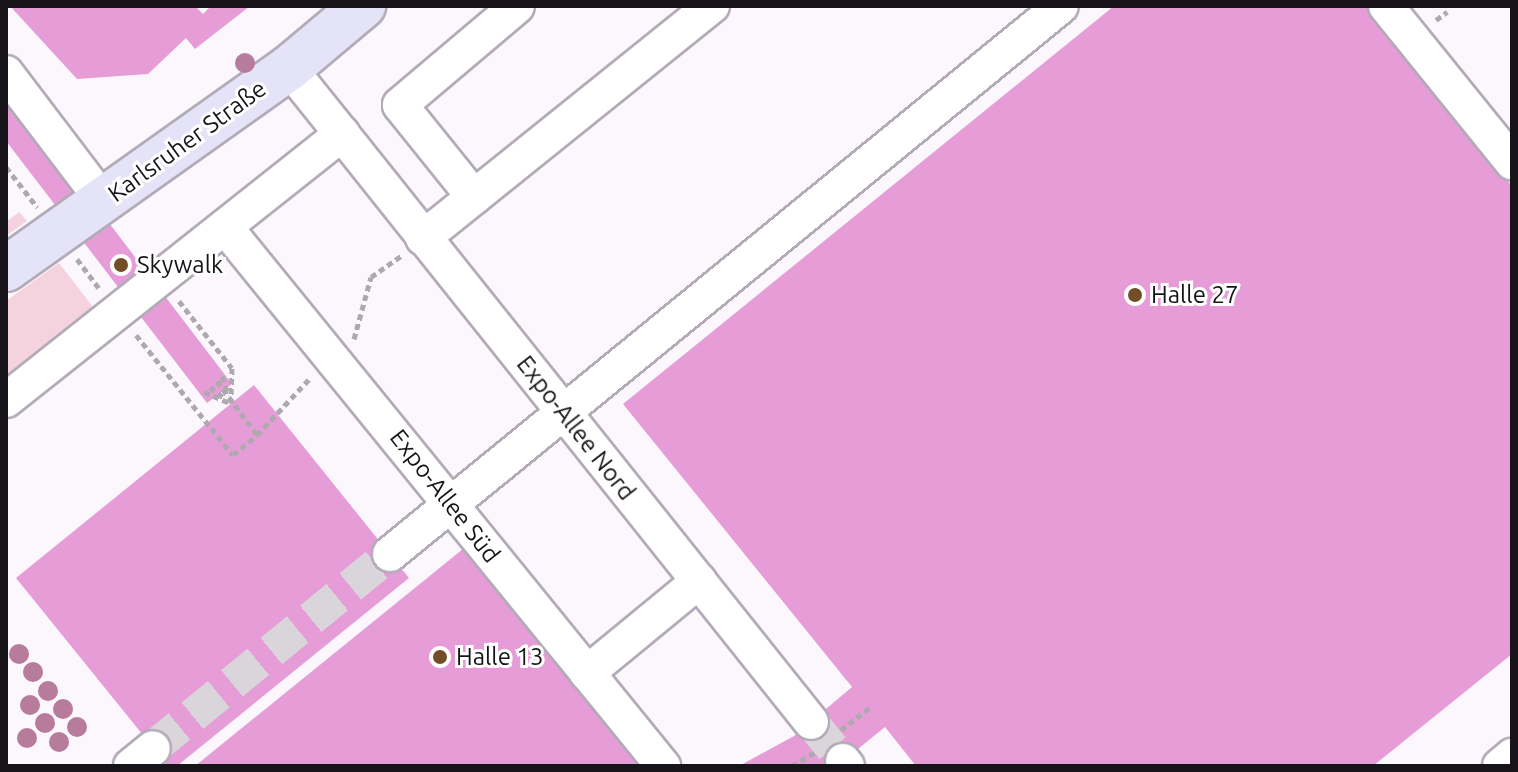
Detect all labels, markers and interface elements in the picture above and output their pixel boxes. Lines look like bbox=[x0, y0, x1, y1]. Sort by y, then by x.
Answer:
street label: Karlsruher Straße bbox=[102, 74, 272, 208]
place label: Skywalk bbox=[137, 251, 223, 279]
marker: Skywalk bbox=[112, 256, 130, 274]
place label: Halle 27 bbox=[1151, 281, 1238, 309]
marker: Halle 27 bbox=[1126, 286, 1144, 304]
street label: Expo-Allee Nord bbox=[511, 350, 641, 506]
street label: Expo-Allee Süd bbox=[384, 424, 506, 568]
place label: Halle 13 bbox=[456, 643, 543, 671]
marker: Halle 13 bbox=[431, 648, 449, 666]

